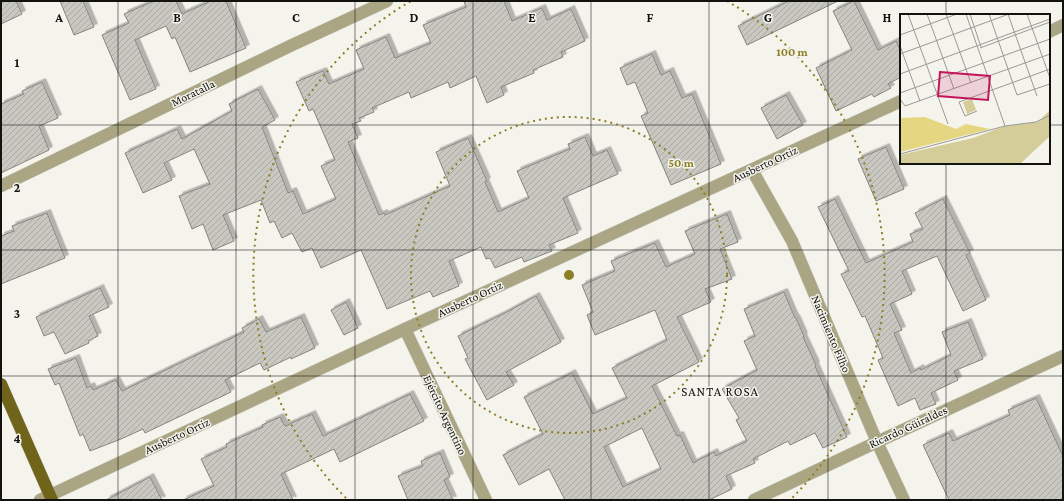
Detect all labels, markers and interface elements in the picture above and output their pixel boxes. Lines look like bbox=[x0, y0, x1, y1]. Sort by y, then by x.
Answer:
text: A bbox=[54, 10, 63, 25]
text: B bbox=[173, 10, 181, 25]
text: C bbox=[292, 10, 300, 25]
text: D bbox=[410, 10, 419, 25]
text: E bbox=[528, 10, 536, 25]
text: F bbox=[647, 10, 654, 25]
text: G bbox=[764, 10, 772, 25]
text: H bbox=[883, 10, 892, 25]
inset map bbox=[900, 14, 1050, 164]
text: 100 m bbox=[776, 45, 809, 59]
text: 1 bbox=[15, 55, 20, 70]
street label: Moratalla bbox=[169, 76, 218, 110]
street label: Ausberto Ortiz bbox=[730, 143, 800, 185]
text: 50 m bbox=[668, 156, 695, 170]
text: 2 bbox=[14, 180, 21, 195]
centre of rings bbox=[562, 268, 576, 282]
street label: Ausberto Ortiz bbox=[435, 278, 505, 320]
street label: Nacimiento Filho bbox=[808, 293, 854, 375]
text: 3 bbox=[14, 306, 20, 321]
street label: Ejército Argentino bbox=[420, 373, 470, 457]
district label: SANTA ROSA bbox=[681, 384, 759, 399]
street label: Ricardo Güiraldes bbox=[867, 403, 950, 451]
street label: Ausberto Ortiz bbox=[142, 415, 212, 457]
text: 4 bbox=[13, 431, 21, 446]

